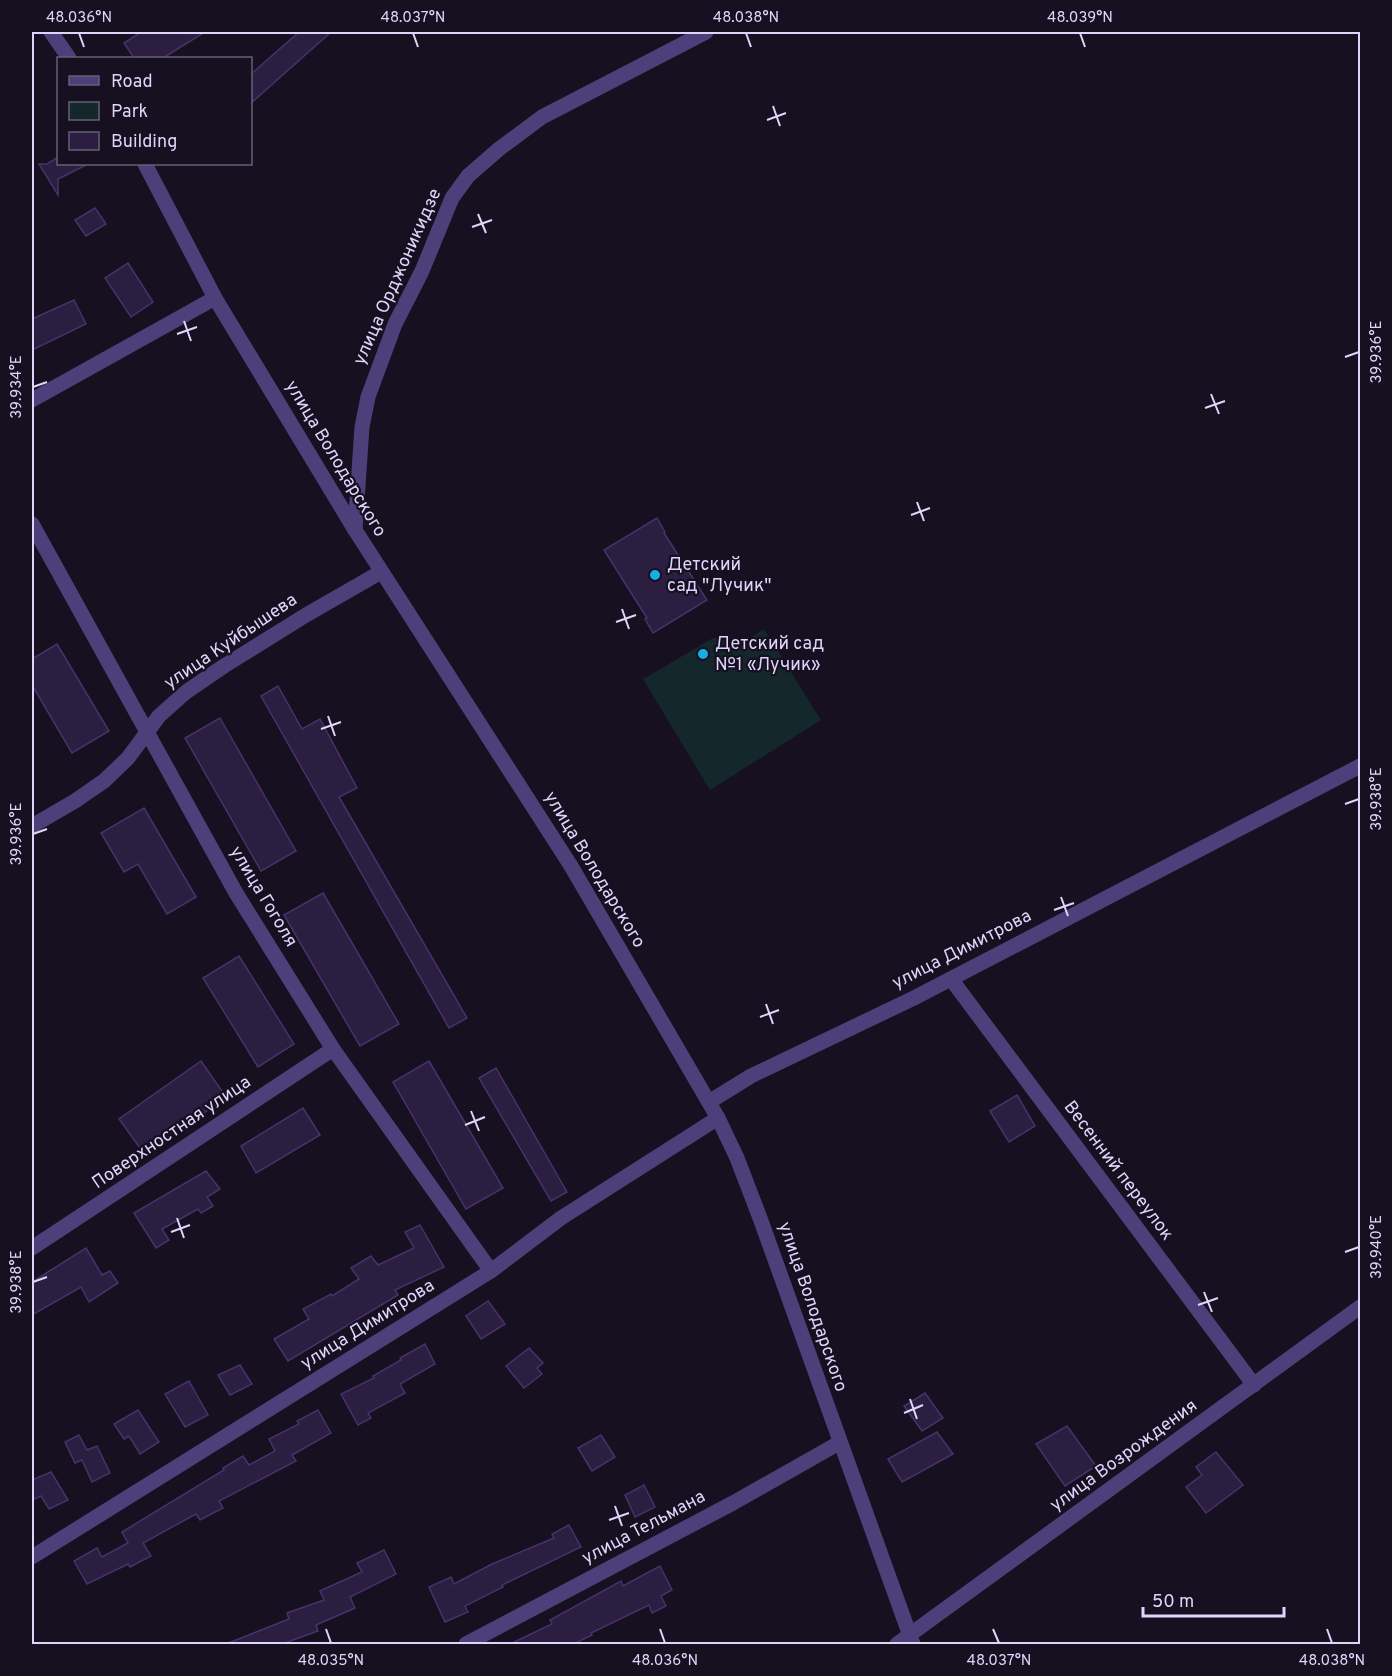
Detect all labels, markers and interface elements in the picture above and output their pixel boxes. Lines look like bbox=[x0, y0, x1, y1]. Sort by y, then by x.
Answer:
text: 48.036°N bbox=[46, 9, 112, 28]
text: 48.037°N bbox=[381, 9, 445, 28]
text: 48.038°N bbox=[713, 9, 779, 28]
text: 48.039°N bbox=[1047, 9, 1113, 28]
legend bbox=[57, 57, 252, 165]
text: Road bbox=[111, 71, 153, 94]
text: Park bbox=[111, 101, 148, 124]
text: Building bbox=[111, 131, 177, 154]
street label: улица Орджоникидзе bbox=[349, 185, 447, 369]
text: 39.936°E bbox=[1368, 320, 1387, 384]
text: 39.934°E bbox=[8, 355, 27, 419]
street label: улица Володарского bbox=[279, 377, 391, 541]
place label: Детский сад "Лучик" bbox=[667, 554, 772, 598]
marker: Детский сад "Лучик" bbox=[648, 568, 662, 582]
street label: улица Куйбышева bbox=[160, 589, 302, 695]
place label: Детский сад №1 «Лучик» bbox=[715, 633, 824, 677]
marker: Детский сад №1 «Лучик» bbox=[696, 647, 710, 661]
text: 39.938°E bbox=[1368, 767, 1387, 831]
street label: улица Володарского bbox=[538, 788, 650, 952]
text: 39.936°E bbox=[8, 802, 27, 866]
street label: улица Гоголя bbox=[224, 842, 302, 952]
street label: улица Димитрова bbox=[888, 905, 1036, 995]
street label: Поверхностная улица bbox=[88, 1071, 256, 1195]
street label: Весенний переулок bbox=[1058, 1097, 1178, 1245]
text: 39.940°E bbox=[1368, 1215, 1387, 1279]
street label: улица Володарского bbox=[772, 1219, 852, 1395]
text: 39.938°E bbox=[8, 1250, 27, 1314]
street label: улица Димитрова bbox=[297, 1275, 439, 1375]
street label: улица Возрождения bbox=[1046, 1395, 1202, 1517]
street label: улица Тельмана bbox=[578, 1486, 710, 1570]
scale bar bbox=[1143, 1580, 1284, 1618]
text: 50 m bbox=[1152, 1591, 1194, 1614]
text: 48.035°N bbox=[298, 1652, 364, 1671]
text: 48.036°N bbox=[632, 1652, 698, 1671]
text: 48.037°N bbox=[967, 1652, 1031, 1671]
text: 48.038°N bbox=[1299, 1652, 1365, 1671]

